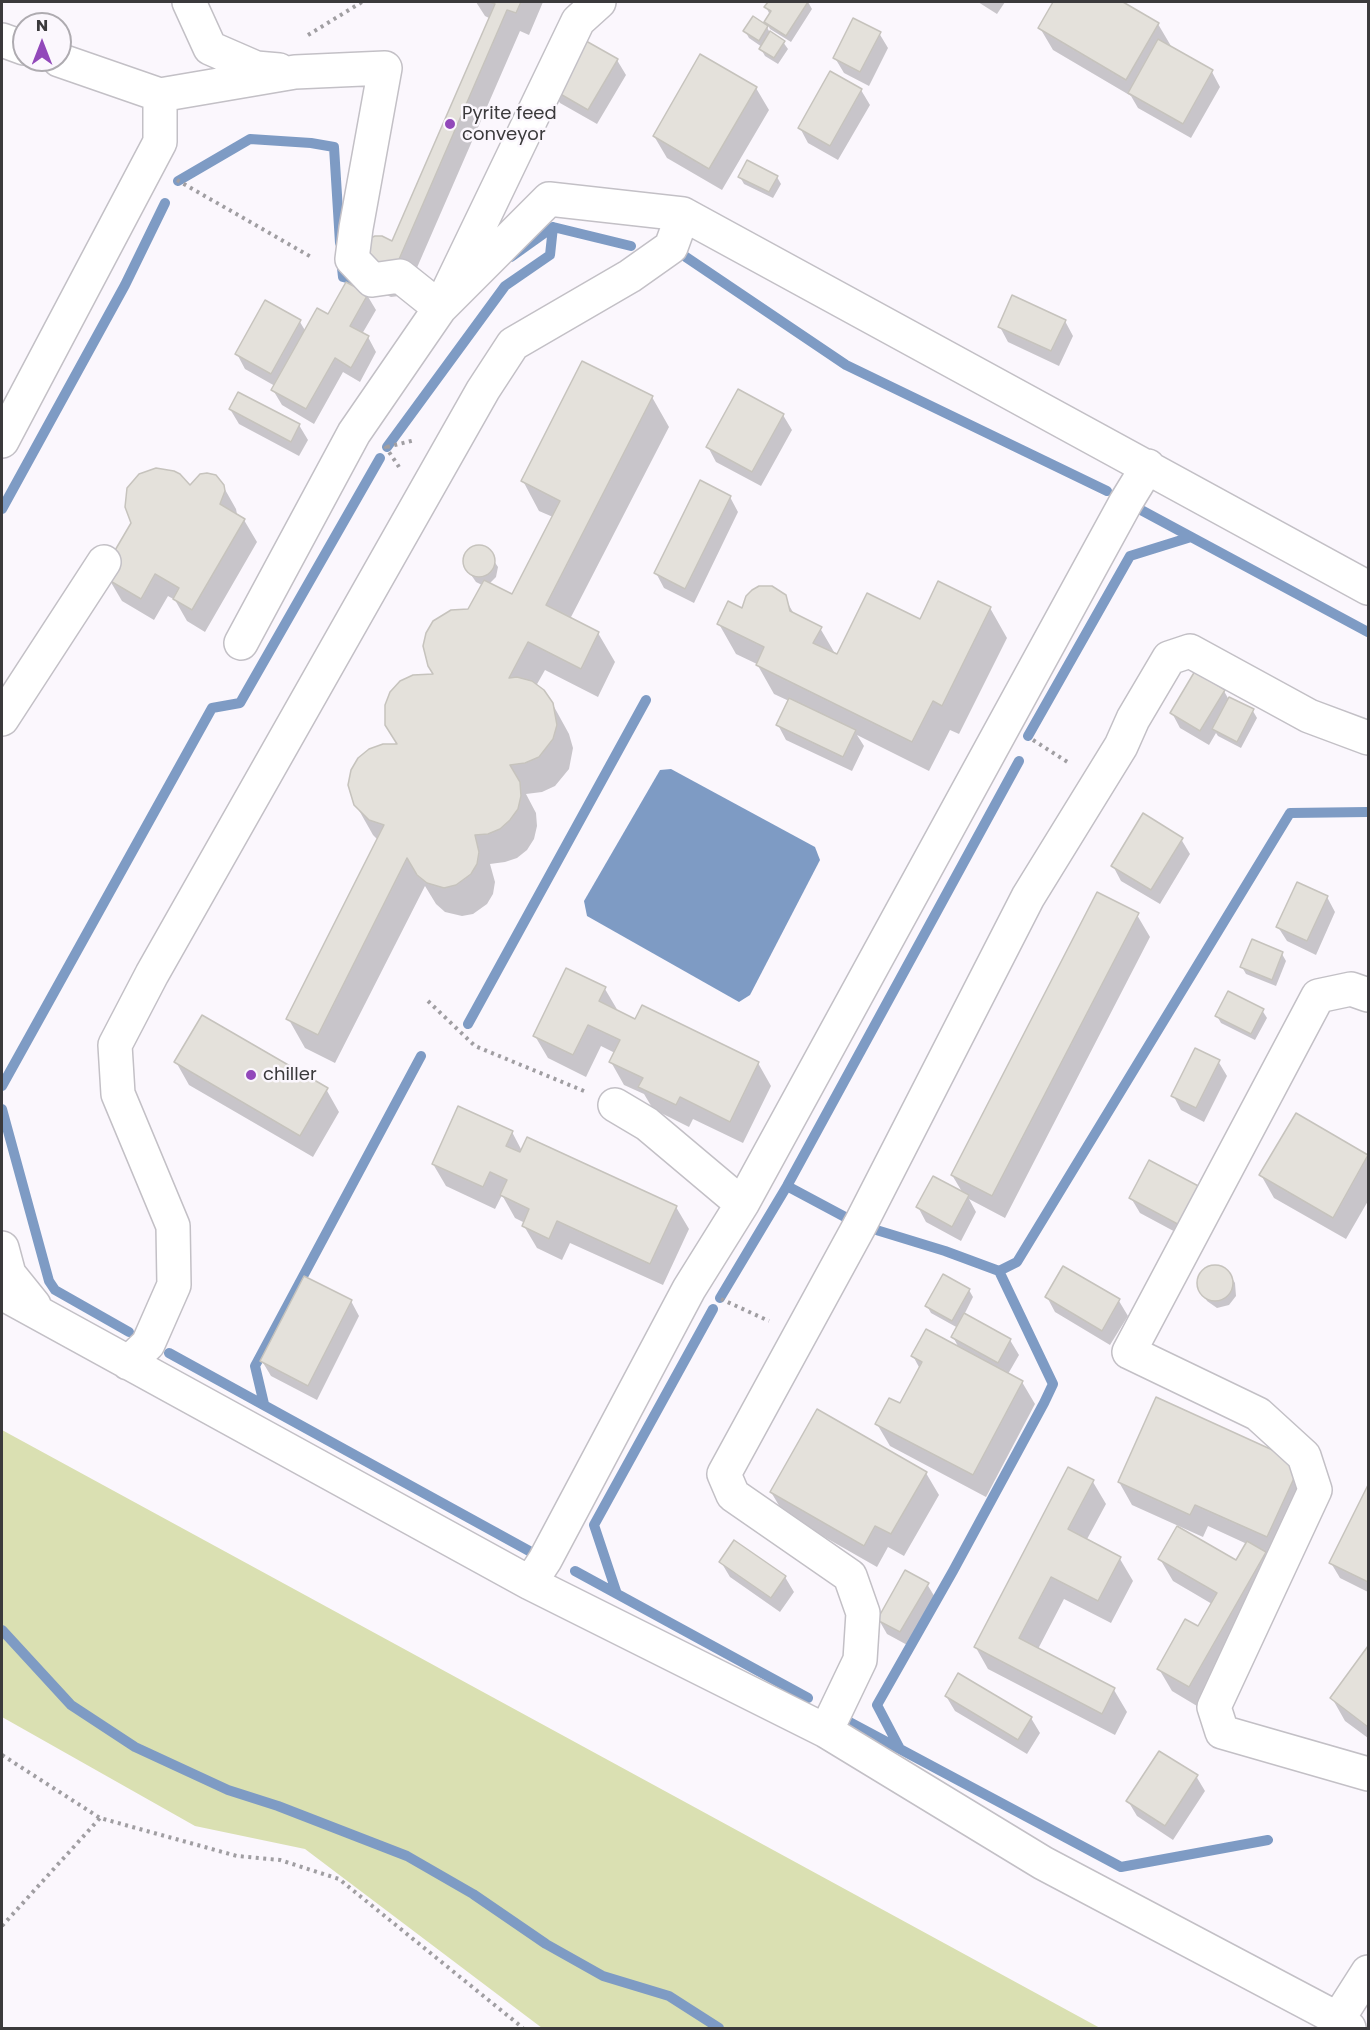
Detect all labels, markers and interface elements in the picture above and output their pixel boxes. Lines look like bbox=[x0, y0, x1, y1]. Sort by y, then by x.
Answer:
north arrow bbox=[12, 12, 72, 72]
text: N bbox=[36, 14, 48, 37]
place label: Pyrite feed conveyor bbox=[462, 103, 557, 146]
marker: Pyrite feed conveyor bbox=[443, 117, 457, 131]
place label: chiller bbox=[263, 1064, 317, 1086]
marker: chiller bbox=[244, 1068, 258, 1082]

